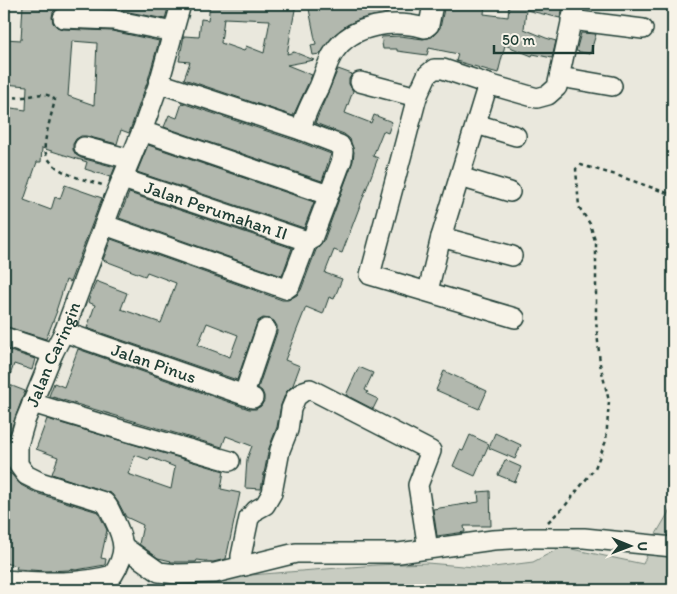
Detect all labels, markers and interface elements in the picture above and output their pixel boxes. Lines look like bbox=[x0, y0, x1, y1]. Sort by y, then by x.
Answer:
scale bar bbox=[494, 22, 593, 54]
text: 50 m bbox=[502, 31, 535, 49]
street label: Jalan Perumahan II bbox=[141, 176, 290, 245]
street label: Jalan Caringin bbox=[21, 299, 85, 410]
street label: Jalan Pinus bbox=[108, 338, 199, 388]
north arrow bbox=[604, 522, 654, 572]
text: U bbox=[634, 541, 651, 551]

